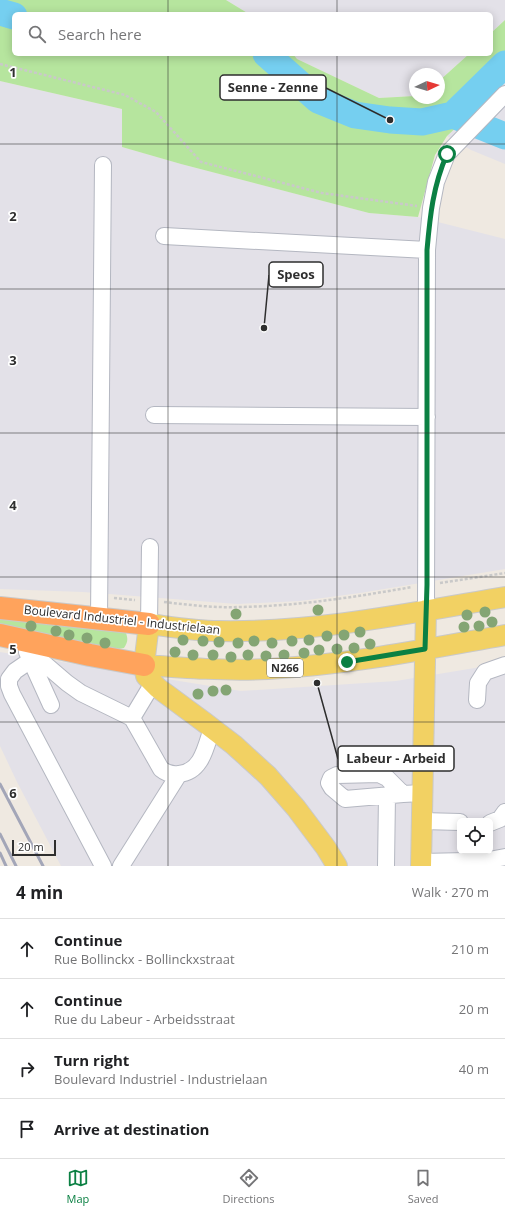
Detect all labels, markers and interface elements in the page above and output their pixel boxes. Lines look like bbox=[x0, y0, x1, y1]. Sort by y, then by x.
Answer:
search box bbox=[12, 12, 493, 56]
icon: search bbox=[26, 23, 48, 45]
text: Search here bbox=[58, 24, 142, 44]
text: 1 bbox=[9, 63, 17, 81]
north arrow bbox=[409, 68, 445, 104]
callout: Senne - Zenne bbox=[220, 75, 326, 100]
text: Senne - Zenne bbox=[228, 78, 319, 96]
route start bbox=[438, 145, 456, 163]
text: 2 bbox=[9, 207, 17, 225]
callout: Speos bbox=[269, 262, 323, 287]
text: Speos bbox=[277, 265, 315, 283]
text: 3 bbox=[9, 351, 17, 369]
text: 4 bbox=[9, 496, 17, 514]
street label: Boulevard Industriel - Industrielaan bbox=[23, 601, 221, 638]
text: 5 bbox=[9, 640, 17, 658]
route end bbox=[338, 653, 356, 671]
road number: N266 bbox=[267, 659, 303, 677]
callout: Labeur - Arbeid bbox=[338, 746, 454, 771]
text: Labeur - Arbeid bbox=[346, 749, 446, 767]
text: 6 bbox=[9, 784, 17, 802]
map controls bbox=[457, 818, 493, 854]
button: locate bbox=[457, 818, 493, 854]
scale bar bbox=[12, 838, 56, 857]
text: 20 m bbox=[18, 839, 44, 854]
text: 4 min bbox=[16, 881, 63, 904]
text: Walk · 270 m bbox=[412, 883, 489, 901]
text: Continue bbox=[54, 930, 122, 950]
icon: ahead bbox=[16, 938, 38, 960]
text: 210 m bbox=[451, 940, 489, 958]
text: Rue Bollinckx - Bollinckxstraat bbox=[54, 950, 235, 968]
text: Continue bbox=[54, 990, 122, 1010]
icon: ahead bbox=[16, 998, 38, 1020]
text: 20 m bbox=[459, 1000, 489, 1018]
text: Rue du Labeur - Arbeidsstraat bbox=[54, 1010, 235, 1028]
text: Turn right bbox=[54, 1050, 129, 1070]
icon: right bbox=[16, 1058, 38, 1080]
text: 40 m bbox=[459, 1060, 489, 1078]
text: Boulevard Industriel - Industrielaan bbox=[54, 1070, 268, 1088]
icon: arrive bbox=[16, 1118, 38, 1140]
text: Arrive at destination bbox=[54, 1119, 209, 1139]
tab: Map bbox=[67, 1167, 89, 1206]
tab: Directions bbox=[223, 1167, 275, 1206]
tab: Saved bbox=[408, 1167, 438, 1206]

